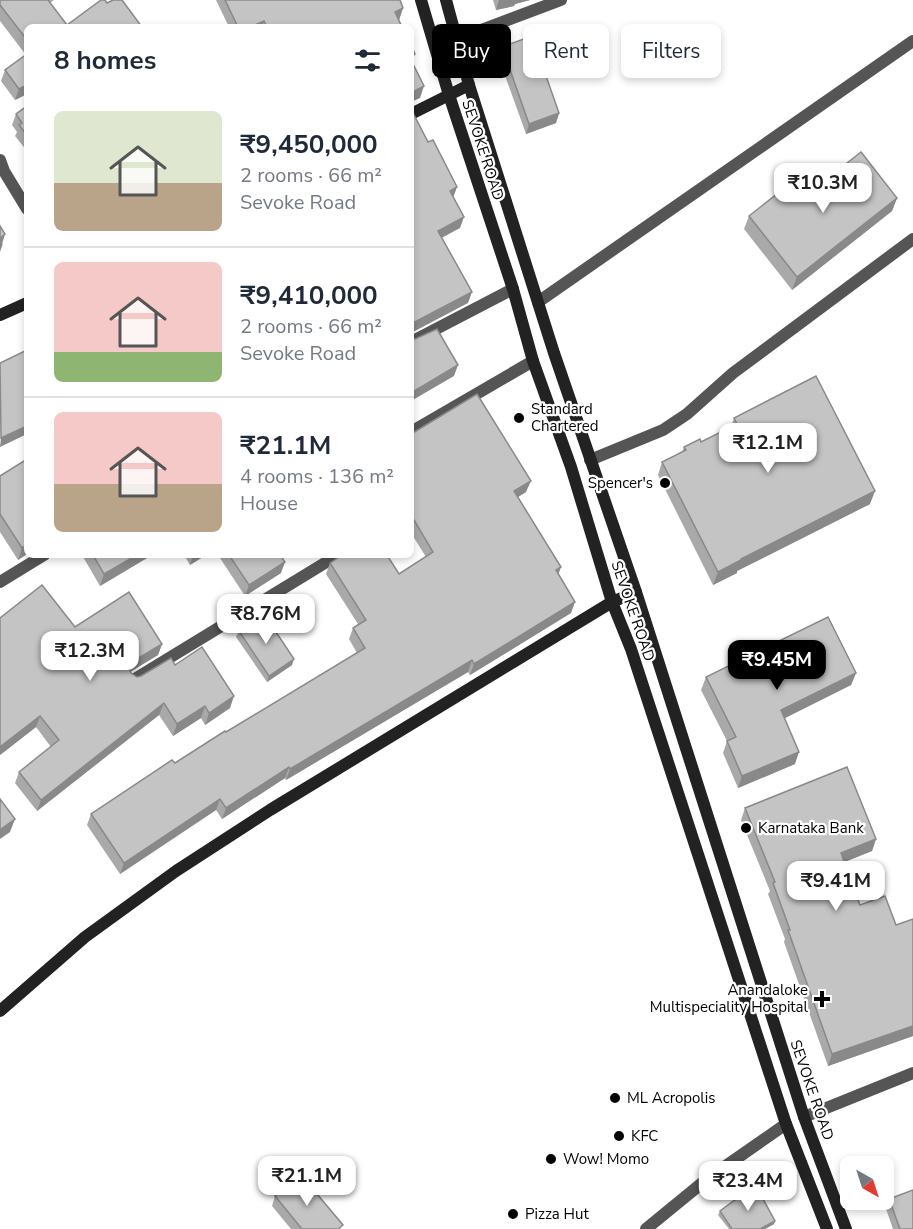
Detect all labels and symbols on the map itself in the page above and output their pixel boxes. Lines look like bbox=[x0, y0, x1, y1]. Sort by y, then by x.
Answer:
street label: SEVOKE ROAD bbox=[457, 97, 509, 203]
pin: ₹10.3M bbox=[774, 163, 872, 214]
place label: Standard Chartered bbox=[531, 399, 599, 436]
marker: Standard Chartered bbox=[512, 411, 526, 425]
pin: ₹12.1M bbox=[719, 423, 817, 474]
place label: Spencer's bbox=[588, 473, 653, 493]
marker: Spencer's bbox=[658, 476, 672, 490]
street label: SEVOKE ROAD bbox=[606, 558, 660, 664]
pin: ₹8.76M bbox=[217, 594, 315, 645]
pin: ₹12.3M bbox=[41, 631, 139, 682]
pin: ₹9.45M bbox=[728, 640, 826, 691]
place label: Karnataka Bank bbox=[758, 818, 864, 838]
marker: Karnataka Bank bbox=[739, 821, 753, 835]
pin: ₹9.41M bbox=[787, 861, 885, 912]
place label: Anandaloke Multispeciality Hospital bbox=[650, 980, 809, 1017]
marker: Anandaloke Multispeciality Hospital bbox=[813, 990, 831, 1008]
street label: SEVOKE ROAD bbox=[785, 1037, 839, 1143]
place label: ML Acropolis bbox=[627, 1088, 715, 1108]
marker: ML Acropolis bbox=[608, 1091, 622, 1105]
place label: KFC bbox=[631, 1126, 658, 1146]
marker: KFC bbox=[612, 1129, 626, 1143]
place label: Wow! Momo bbox=[563, 1149, 649, 1169]
marker: Wow! Momo bbox=[544, 1152, 558, 1166]
pin: ₹21.1M bbox=[258, 1156, 356, 1207]
north arrow bbox=[840, 1156, 894, 1210]
pin: ₹23.4M bbox=[699, 1161, 797, 1212]
place label: Pizza Hut bbox=[525, 1204, 589, 1224]
marker: Pizza Hut bbox=[506, 1207, 520, 1221]

